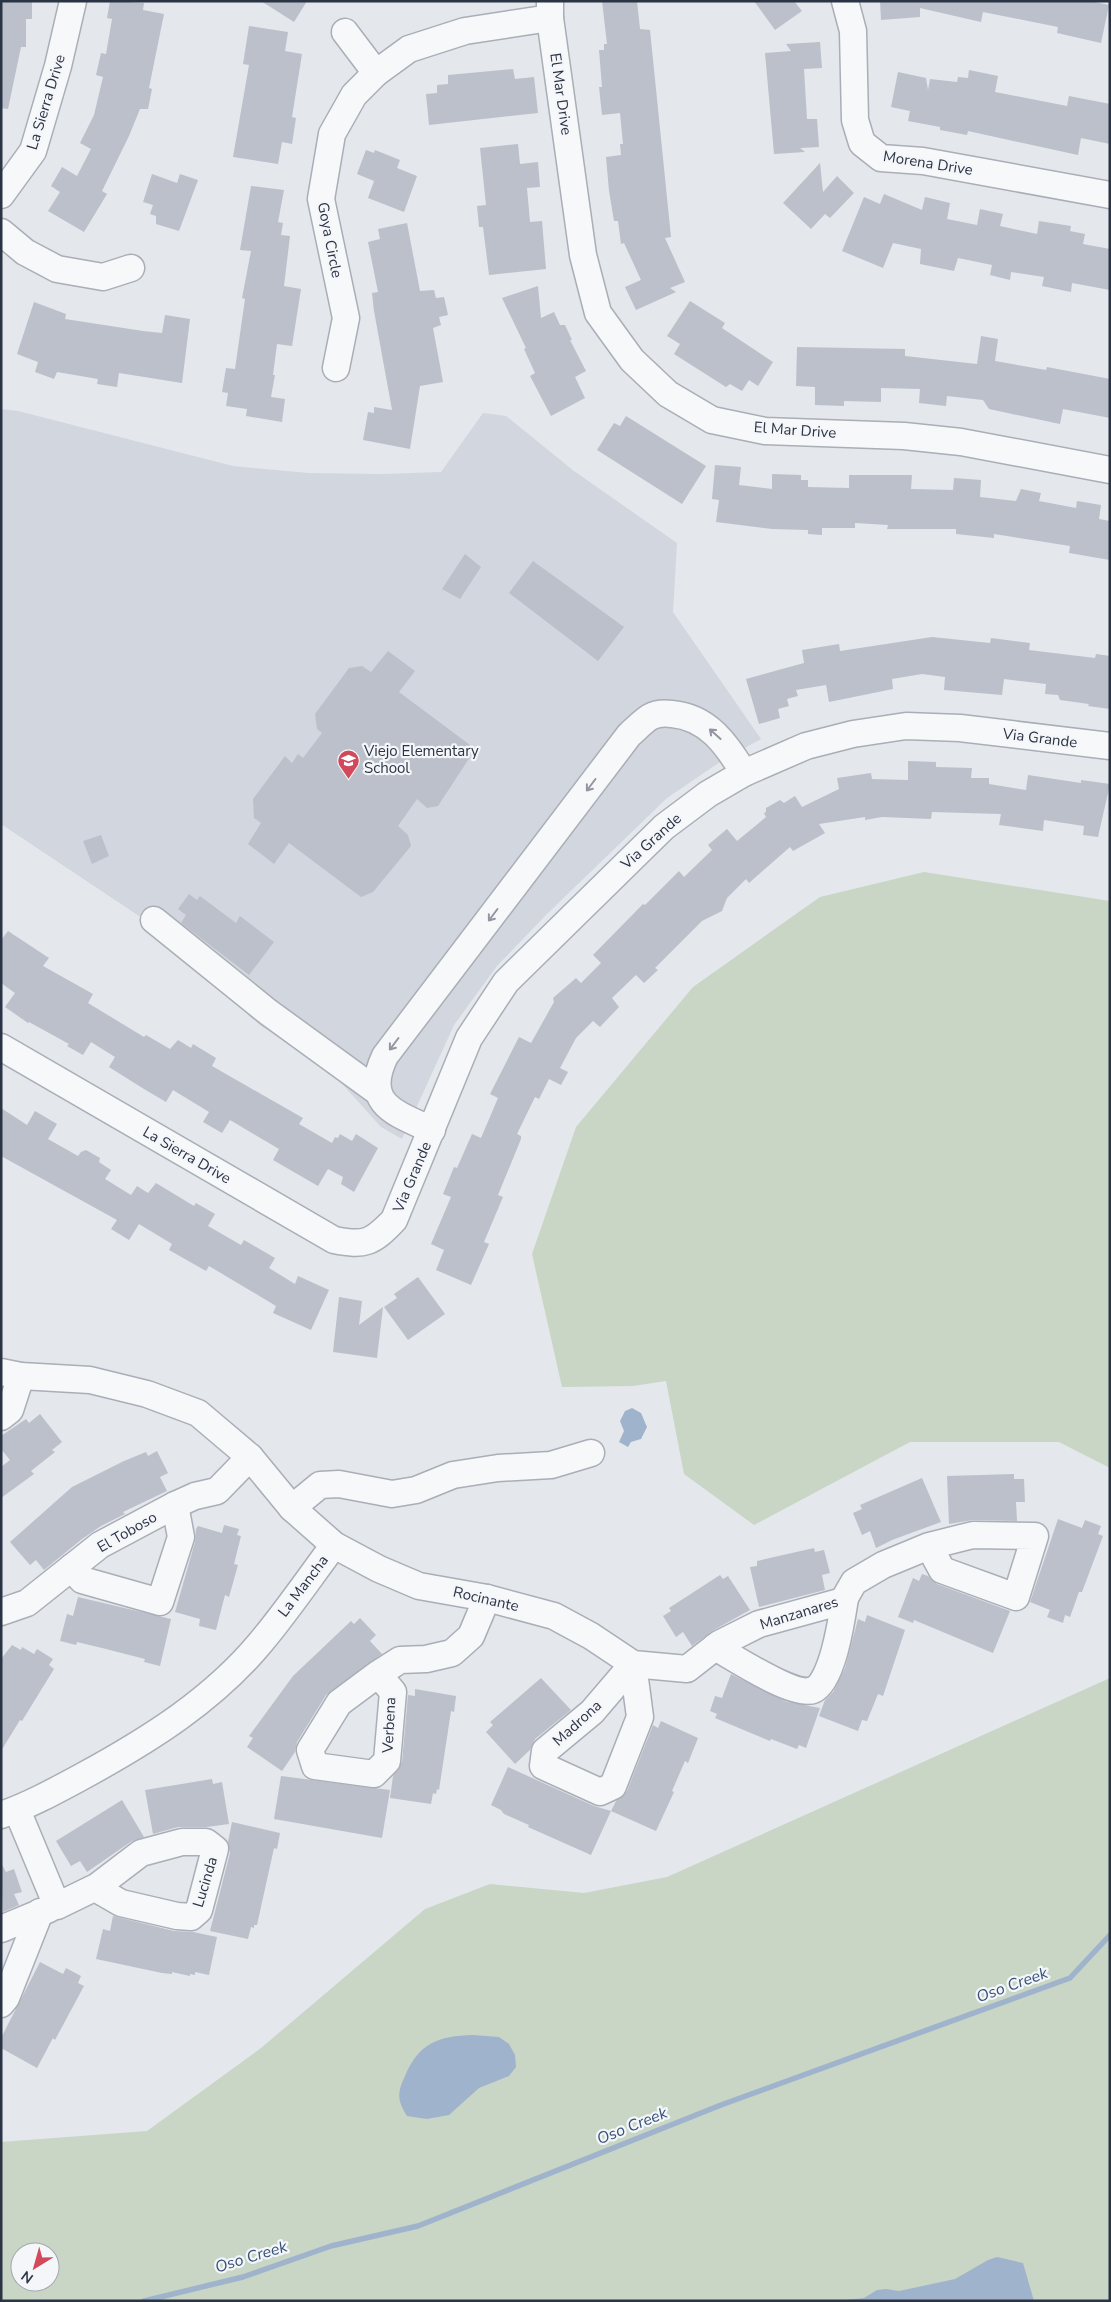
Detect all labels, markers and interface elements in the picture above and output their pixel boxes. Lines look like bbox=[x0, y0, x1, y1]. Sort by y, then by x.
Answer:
street label: La Sierra Drive bbox=[22, 52, 70, 152]
street label: El Mar Drive bbox=[545, 52, 577, 136]
street label: Morena Drive bbox=[882, 146, 974, 180]
street label: Goya Circle bbox=[313, 200, 347, 280]
street label: El Mar Drive bbox=[753, 417, 837, 443]
street label: Via Grande bbox=[1001, 723, 1078, 752]
one-way arrow bbox=[709, 729, 722, 740]
place label: Viejo Elementary School bbox=[363, 741, 479, 778]
school or university icon: Viejo Elementary School bbox=[336, 748, 360, 779]
one-way arrow bbox=[586, 778, 597, 791]
street label: Via Grande bbox=[616, 808, 686, 874]
one-way arrow bbox=[488, 908, 498, 922]
one-way arrow bbox=[389, 1037, 400, 1050]
street label: La Sierra Drive bbox=[139, 1122, 235, 1188]
street label: Via Grande bbox=[388, 1139, 436, 1216]
street label: El Toboso bbox=[93, 1507, 161, 1557]
street label: La Mancha bbox=[273, 1551, 333, 1621]
street label: Rocinante bbox=[451, 1582, 521, 1616]
street label: Manzanares bbox=[757, 1592, 841, 1634]
street label: Madrona bbox=[548, 1696, 606, 1750]
street label: Verbena bbox=[377, 1697, 400, 1754]
street label: Lucinda bbox=[188, 1854, 222, 1910]
water label: Oso Creek bbox=[973, 1962, 1052, 2008]
water label: Oso Creek bbox=[593, 2101, 672, 2150]
water label: Oso Creek bbox=[212, 2235, 291, 2278]
north arrow bbox=[10, 2242, 60, 2292]
text: N bbox=[18, 2266, 37, 2288]

